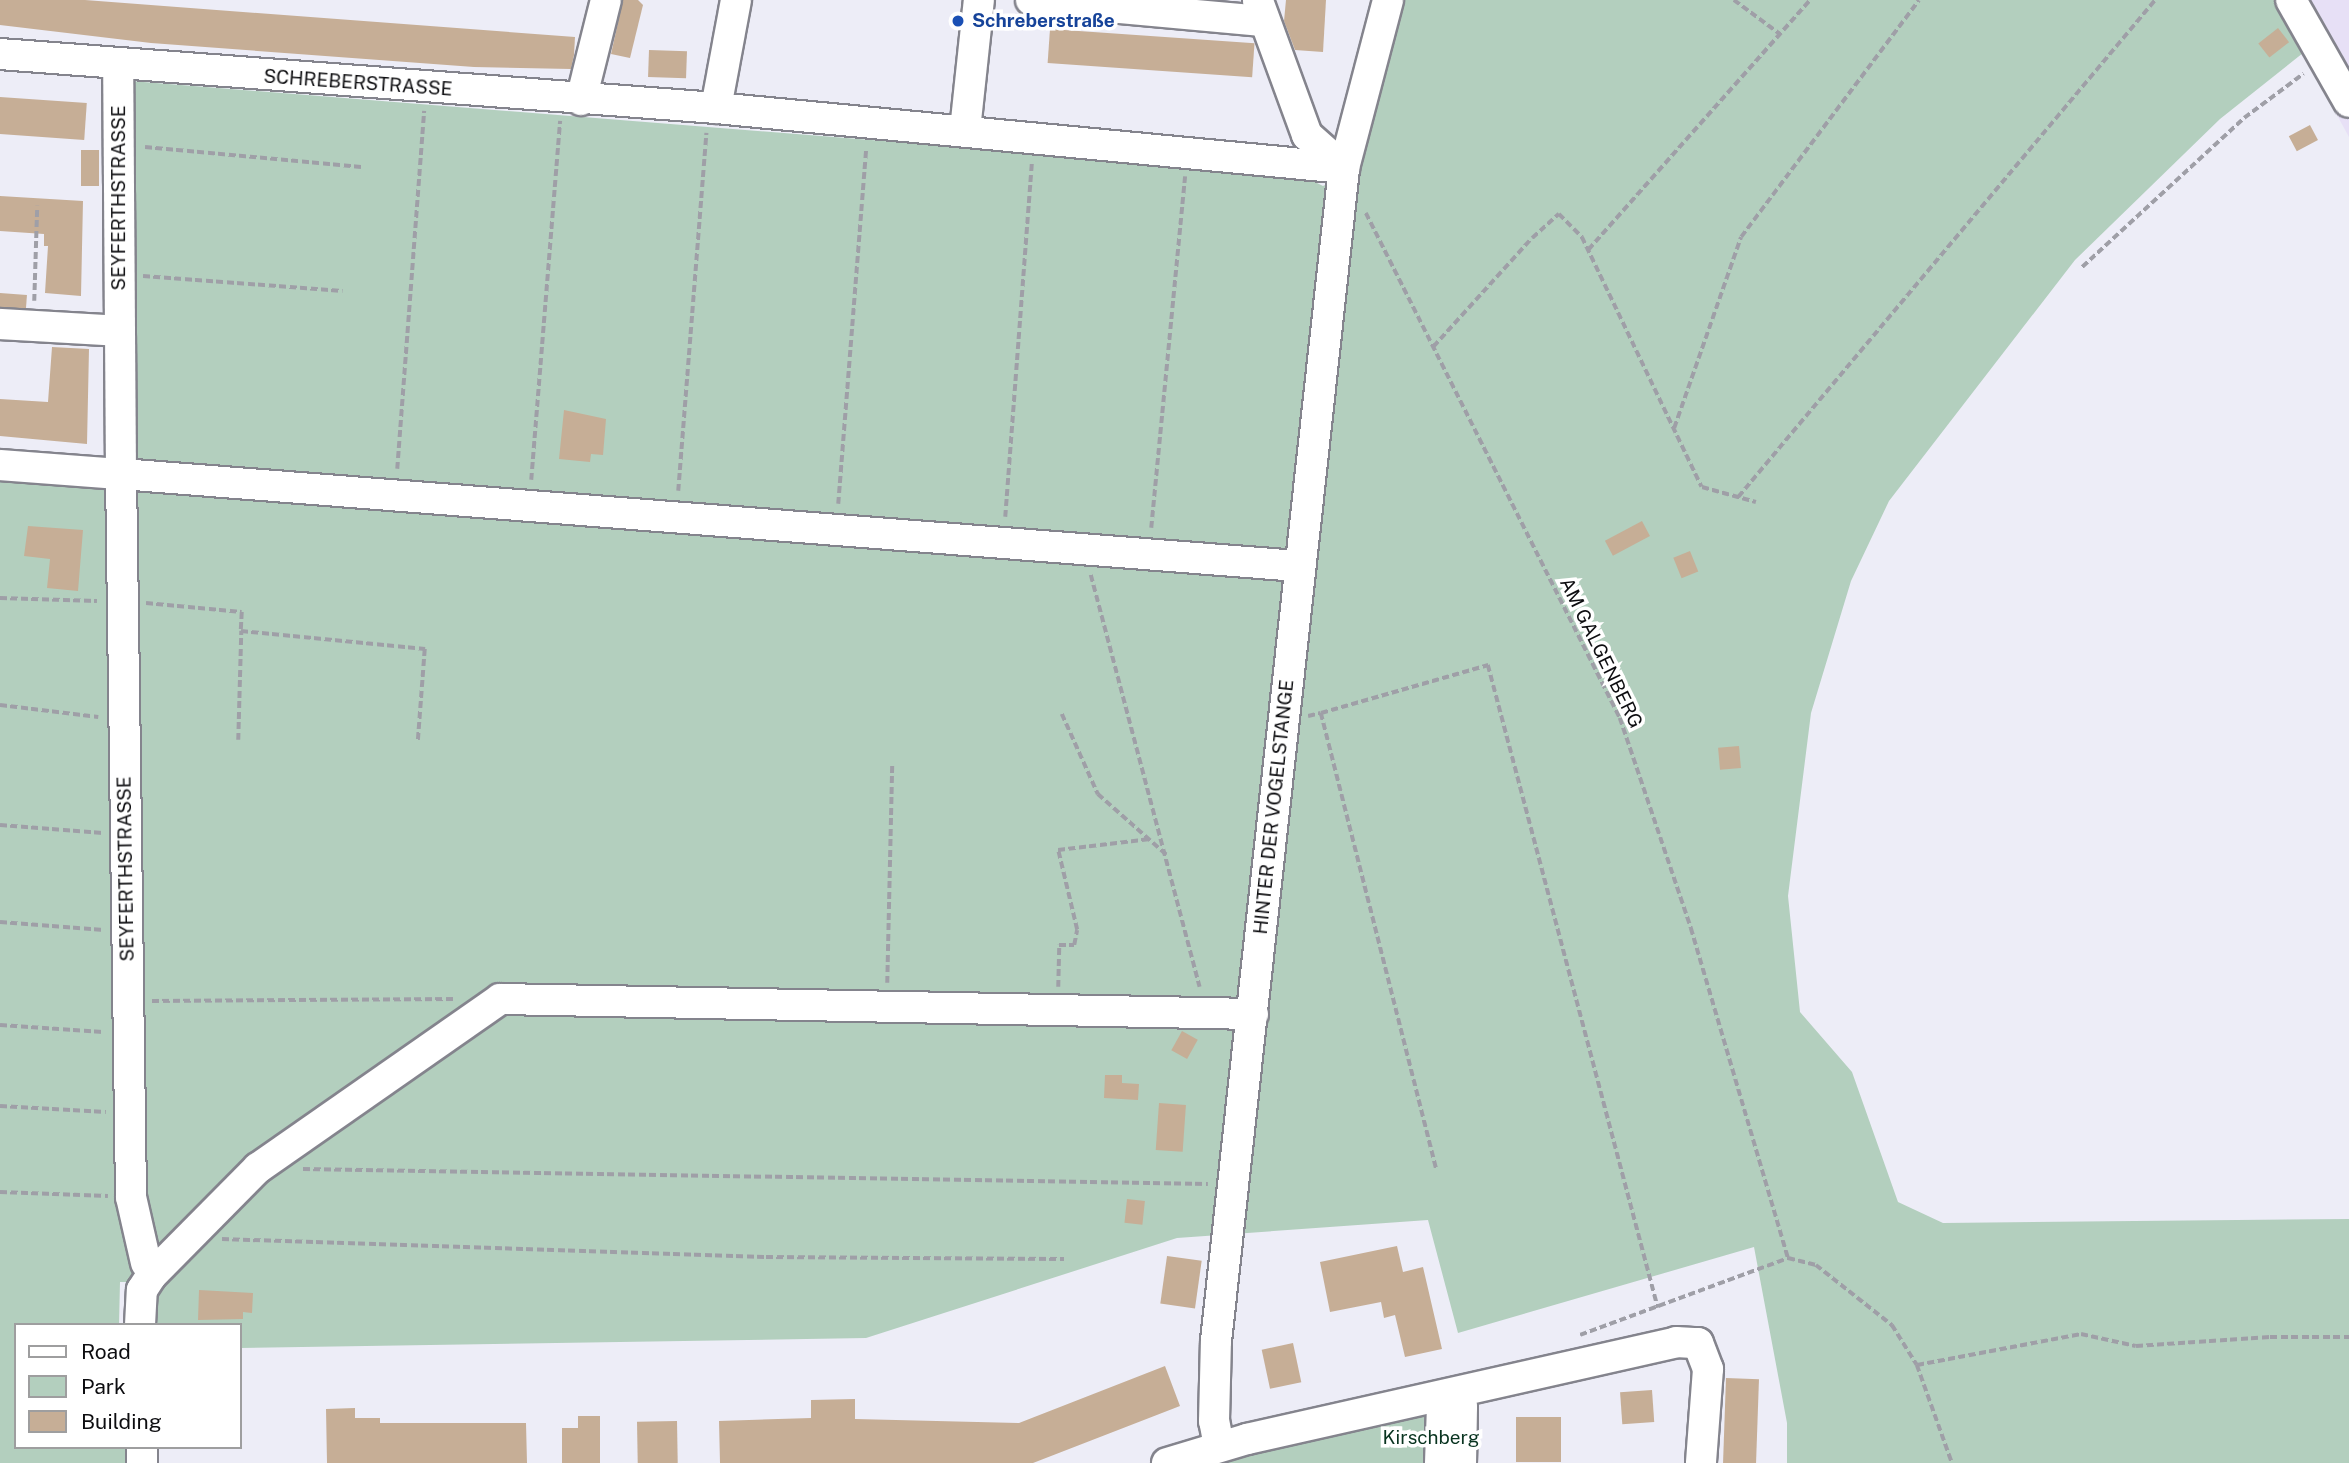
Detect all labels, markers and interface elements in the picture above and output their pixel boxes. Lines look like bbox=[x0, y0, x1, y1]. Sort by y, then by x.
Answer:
place label: Schreberstraße bbox=[972, 10, 1115, 32]
marker: Schreberstraße bbox=[950, 13, 966, 29]
street label: SCHREBERSTRASSE bbox=[263, 65, 453, 101]
street label: SEYFERTHSTRASSE bbox=[108, 105, 130, 291]
street label: AM GALGENBERG bbox=[1555, 574, 1647, 732]
street label: HINTER DER VOGELSTANGE bbox=[1249, 678, 1299, 936]
street label: SEYFERTHSTRASSE bbox=[113, 776, 139, 962]
legend bbox=[14, 1323, 242, 1449]
text: Road bbox=[81, 1339, 131, 1364]
text: Park bbox=[81, 1374, 126, 1399]
text: Building bbox=[81, 1409, 162, 1434]
park label: Kirschberg bbox=[1383, 1427, 1479, 1449]

